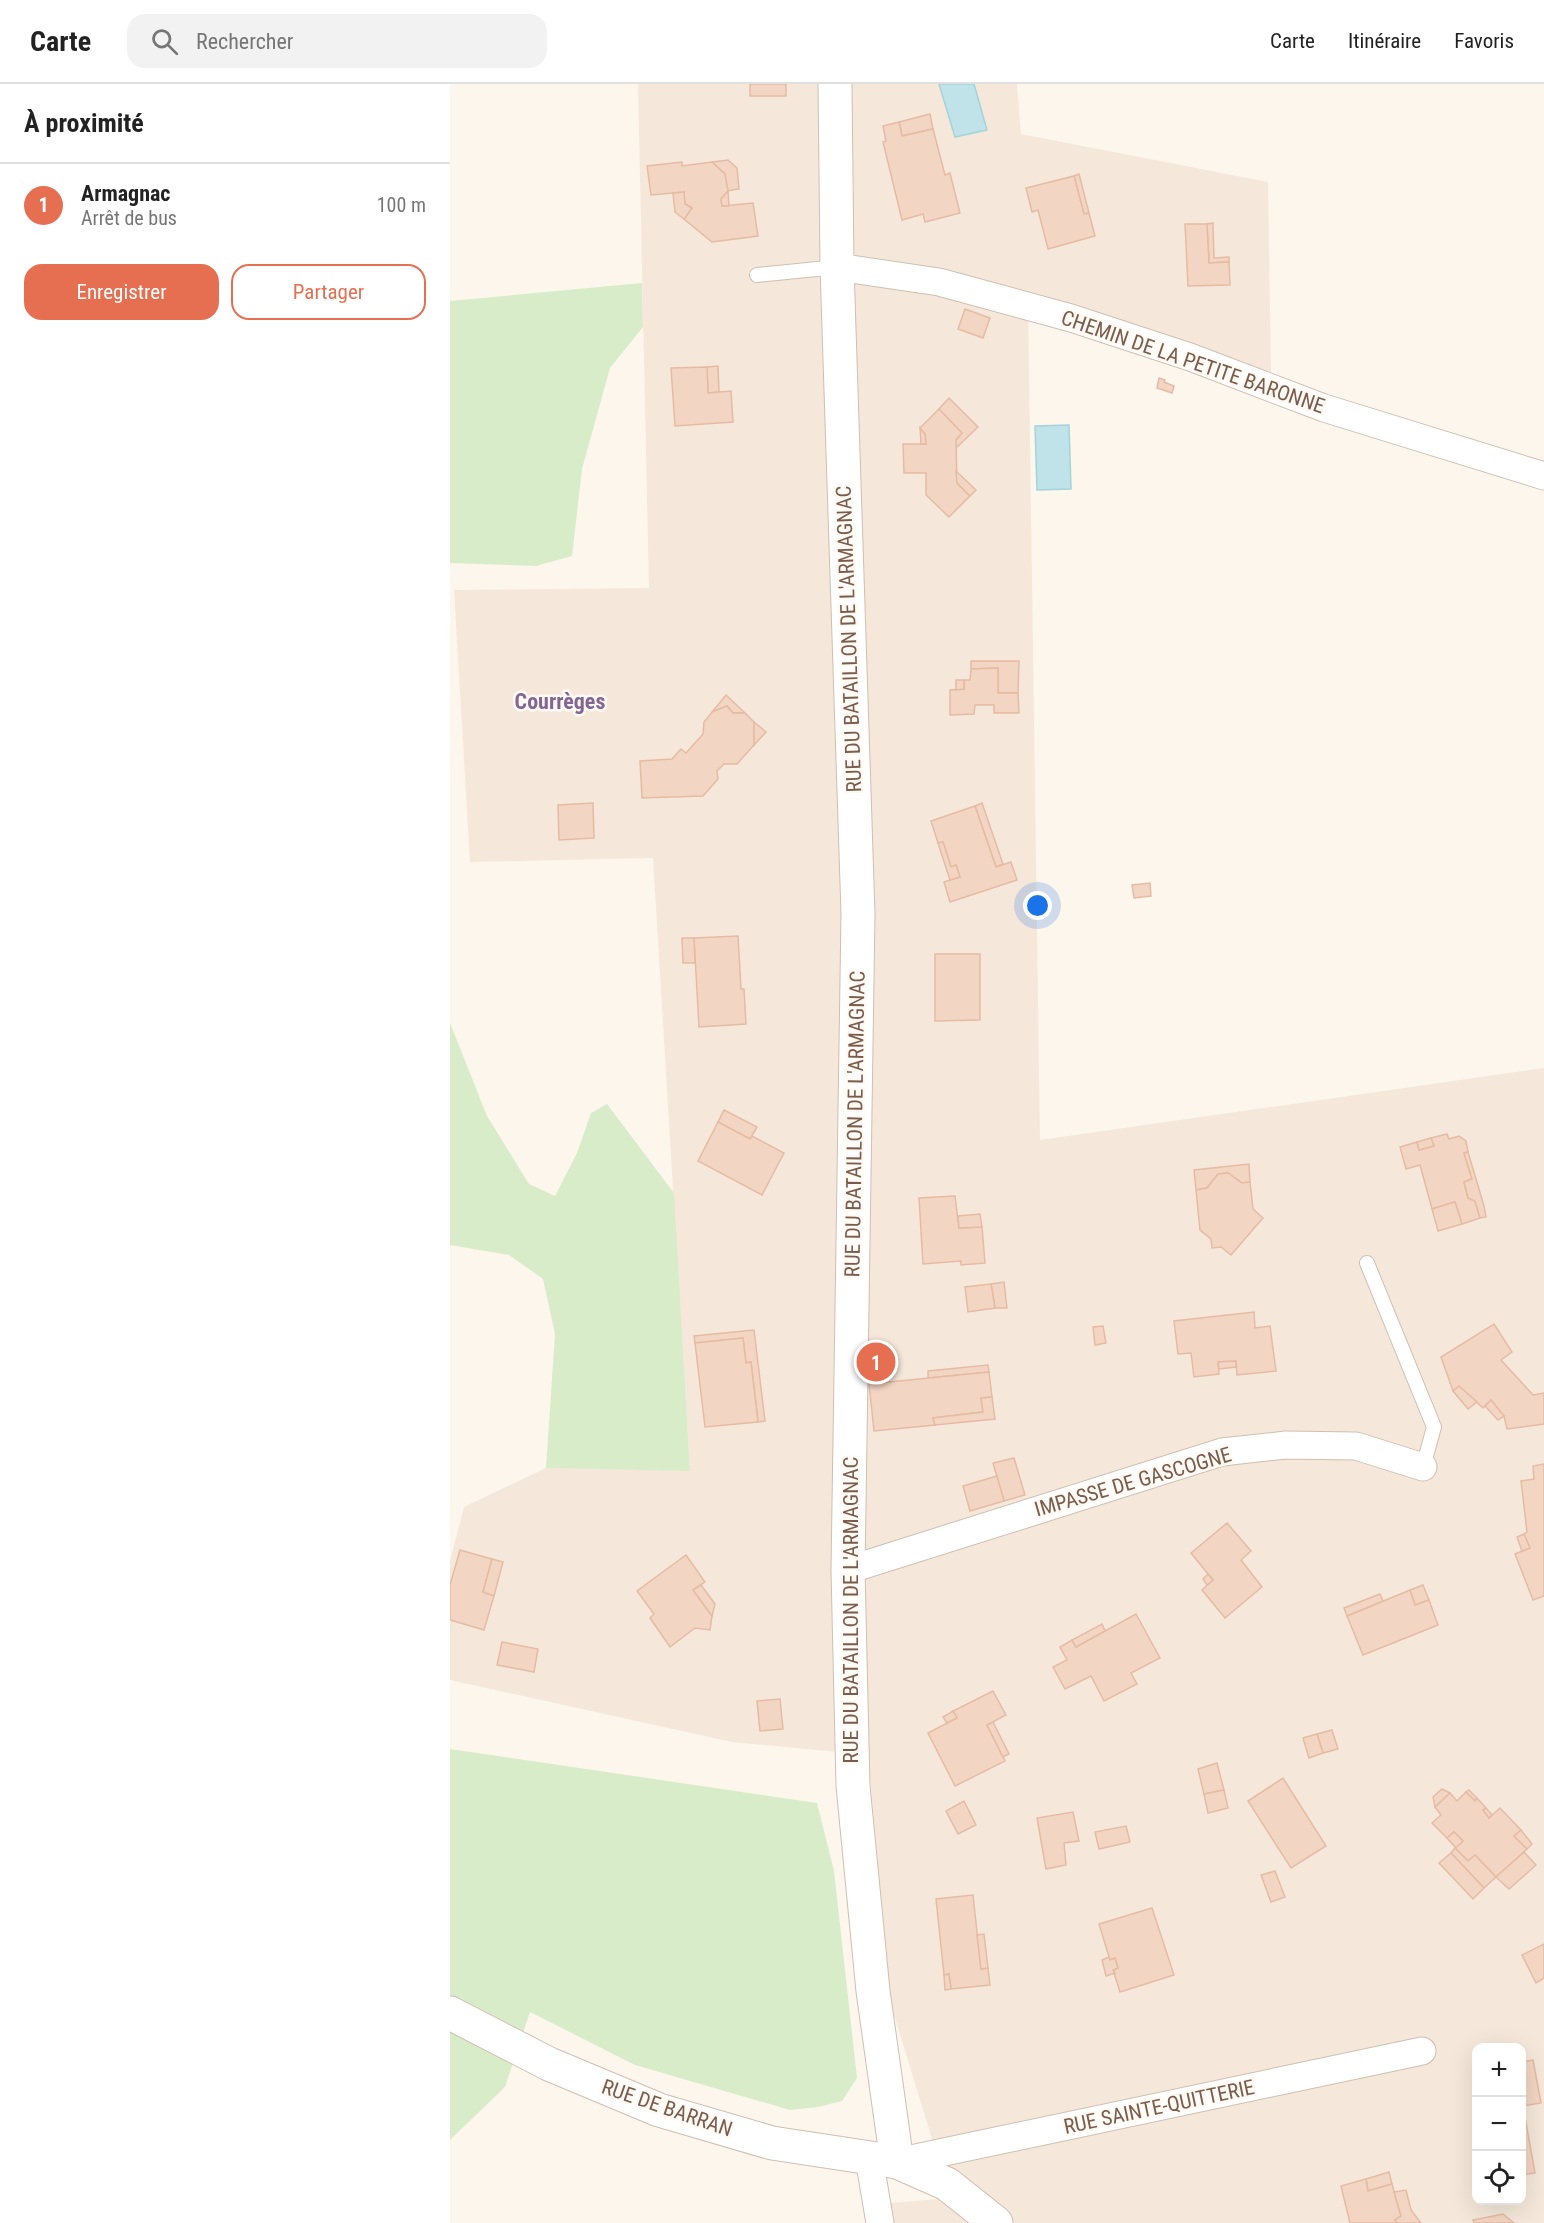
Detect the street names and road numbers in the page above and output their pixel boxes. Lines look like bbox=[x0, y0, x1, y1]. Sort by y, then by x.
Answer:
street label: CHEMIN DE LA PETITE BARONNE bbox=[1058, 306, 1328, 418]
street label: RUE DU BATAILLON DE L'ARMAGNAC bbox=[832, 485, 866, 793]
street label: RUE DU BATAILLON DE L'ARMAGNAC bbox=[840, 970, 870, 1278]
street label: IMPASSE DE GASCOGNE bbox=[1032, 1442, 1234, 1522]
street label: RUE DU BATAILLON DE L'ARMAGNAC bbox=[839, 1457, 863, 1763]
street label: RUE DE BARRAN bbox=[599, 2074, 735, 2142]
street label: RUE SAINTE-QUITTERIE bbox=[1061, 2075, 1257, 2139]

